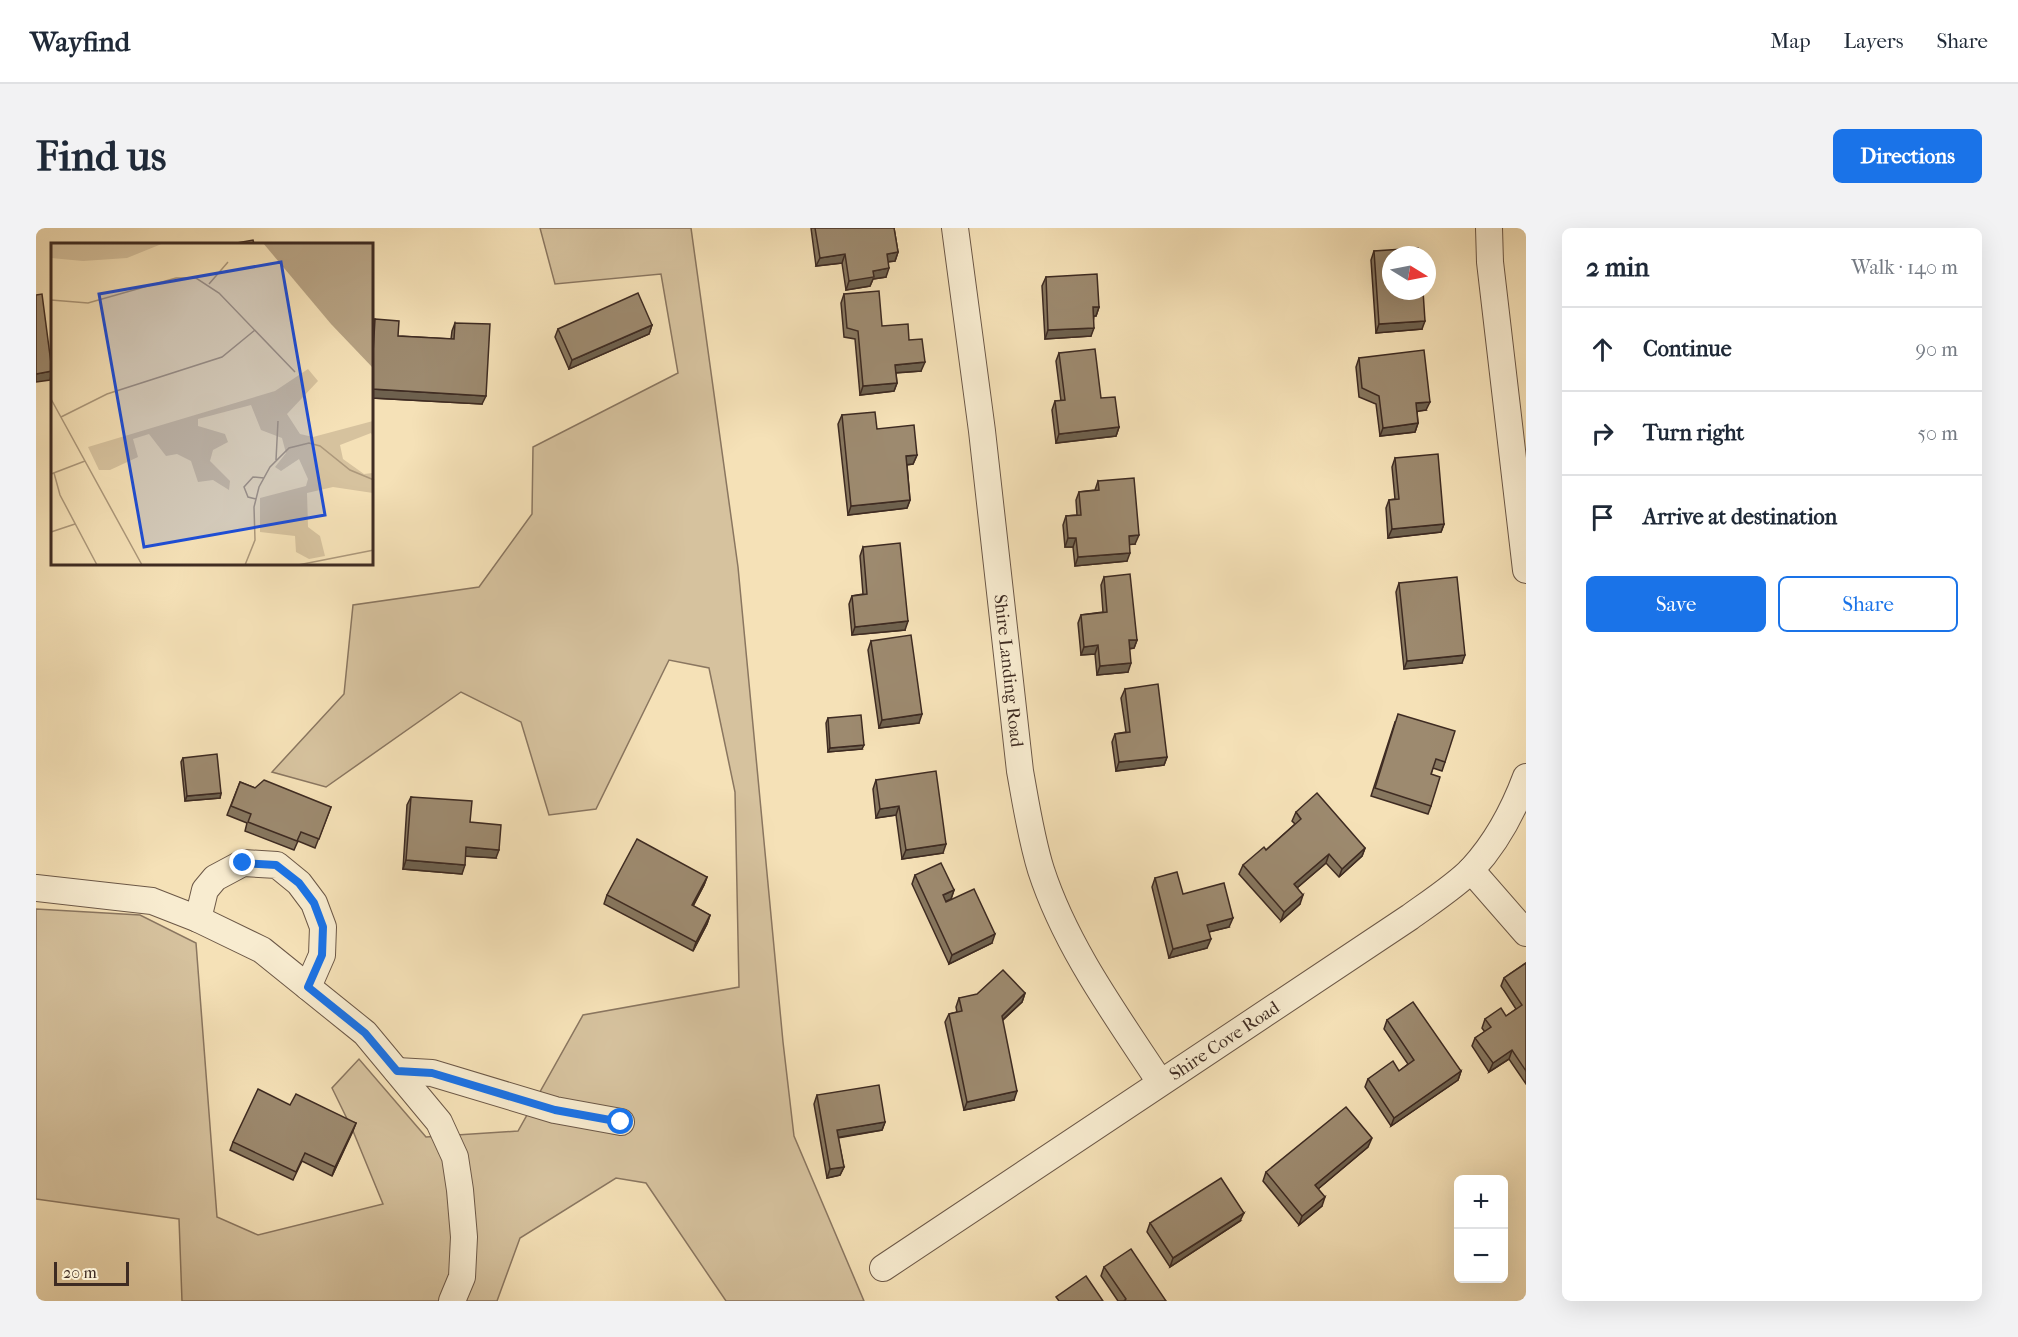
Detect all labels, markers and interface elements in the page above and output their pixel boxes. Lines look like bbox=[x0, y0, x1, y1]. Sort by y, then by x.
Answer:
text: Wayfind bbox=[30, 25, 130, 58]
text: Map bbox=[1770, 29, 1811, 53]
text: Layers bbox=[1844, 29, 1903, 53]
text: Share bbox=[1936, 29, 1988, 53]
button: Directions bbox=[1833, 129, 1982, 183]
text: Find us bbox=[36, 132, 166, 181]
inset map bbox=[51, 243, 374, 566]
north arrow bbox=[1382, 246, 1436, 300]
text: 2 min bbox=[1586, 252, 1649, 283]
text: Walk · 140 m bbox=[1851, 256, 1958, 279]
icon: ahead bbox=[1586, 333, 1619, 366]
text: Continue bbox=[1643, 336, 1732, 362]
text: 90 m bbox=[1916, 338, 1958, 361]
icon: right bbox=[1586, 417, 1619, 450]
text: Turn right bbox=[1643, 420, 1744, 446]
text: 50 m bbox=[1917, 422, 1958, 445]
icon: arrive bbox=[1586, 501, 1619, 534]
text: Arrive at destination bbox=[1643, 504, 1837, 530]
button: Save bbox=[1586, 576, 1766, 632]
button: Share bbox=[1778, 576, 1958, 632]
street label: Shire Landing Road bbox=[989, 593, 1027, 749]
route end bbox=[229, 849, 255, 875]
street label: Shire Cove Road bbox=[1166, 997, 1284, 1085]
route start bbox=[607, 1108, 633, 1134]
map controls bbox=[1454, 1175, 1508, 1283]
button: + bbox=[1454, 1175, 1508, 1229]
button: − bbox=[1454, 1229, 1508, 1283]
scale bar bbox=[54, 1259, 129, 1286]
text: 20 m bbox=[63, 1263, 97, 1282]

